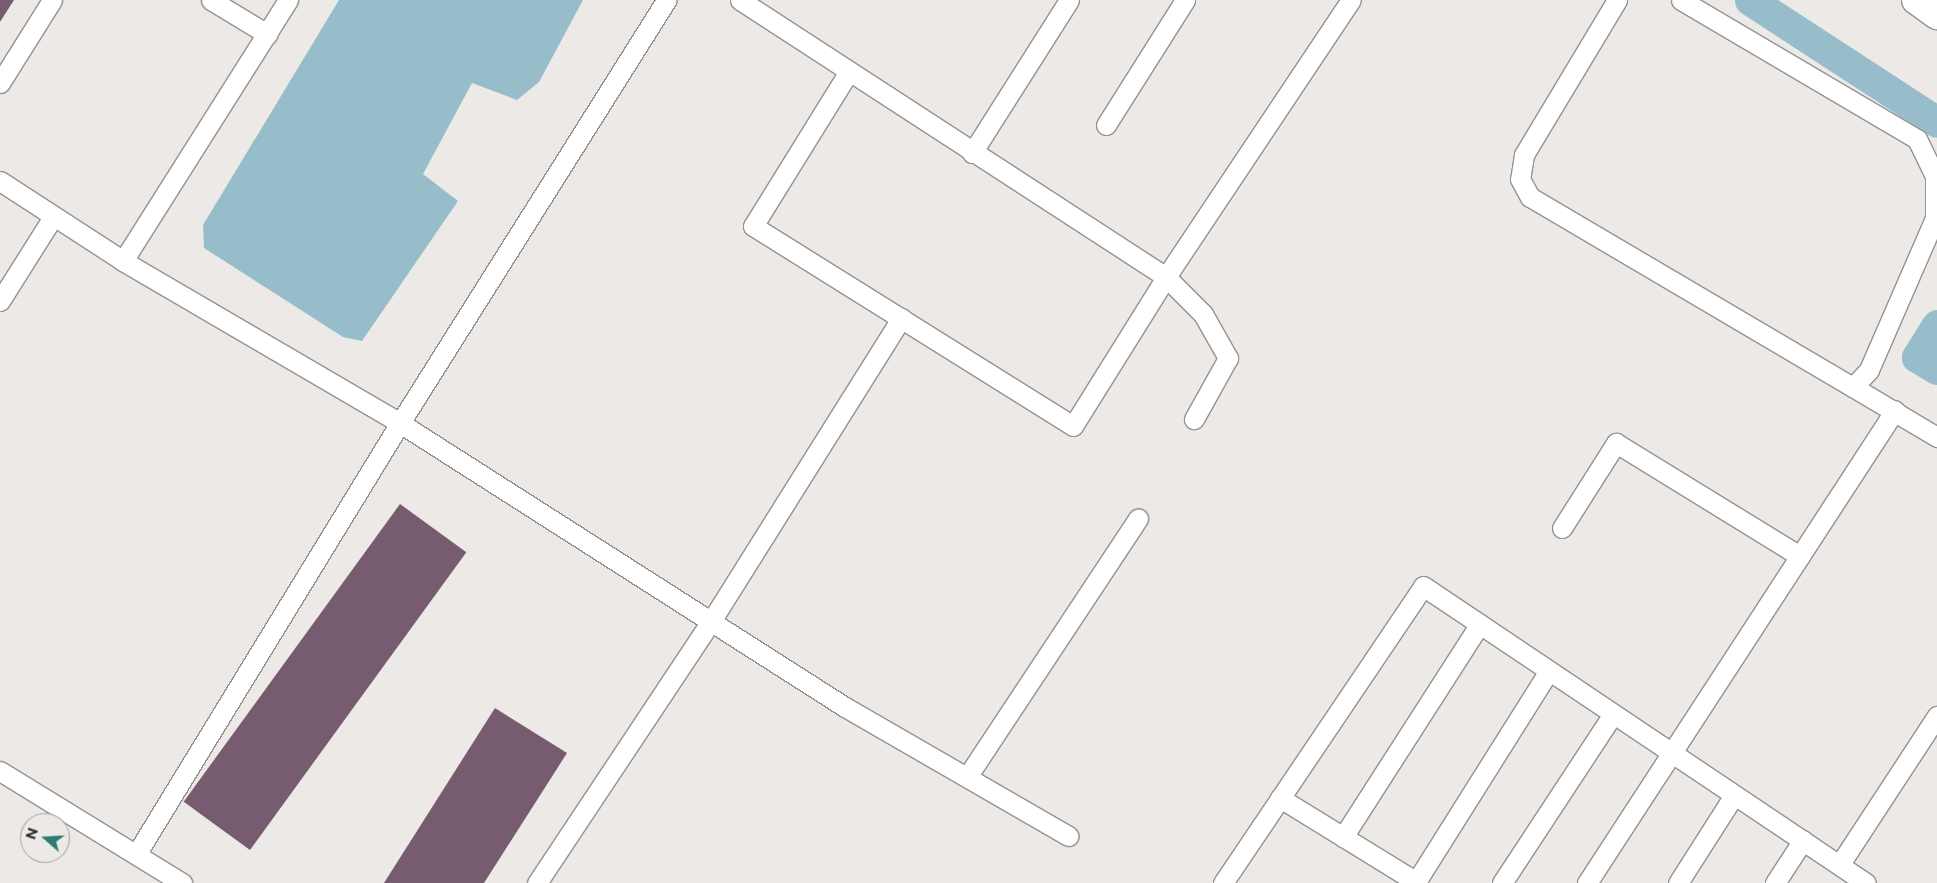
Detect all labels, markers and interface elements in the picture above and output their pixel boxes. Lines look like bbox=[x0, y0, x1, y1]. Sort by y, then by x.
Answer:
north arrow bbox=[20, 813, 70, 863]
text: N bbox=[21, 825, 42, 842]

